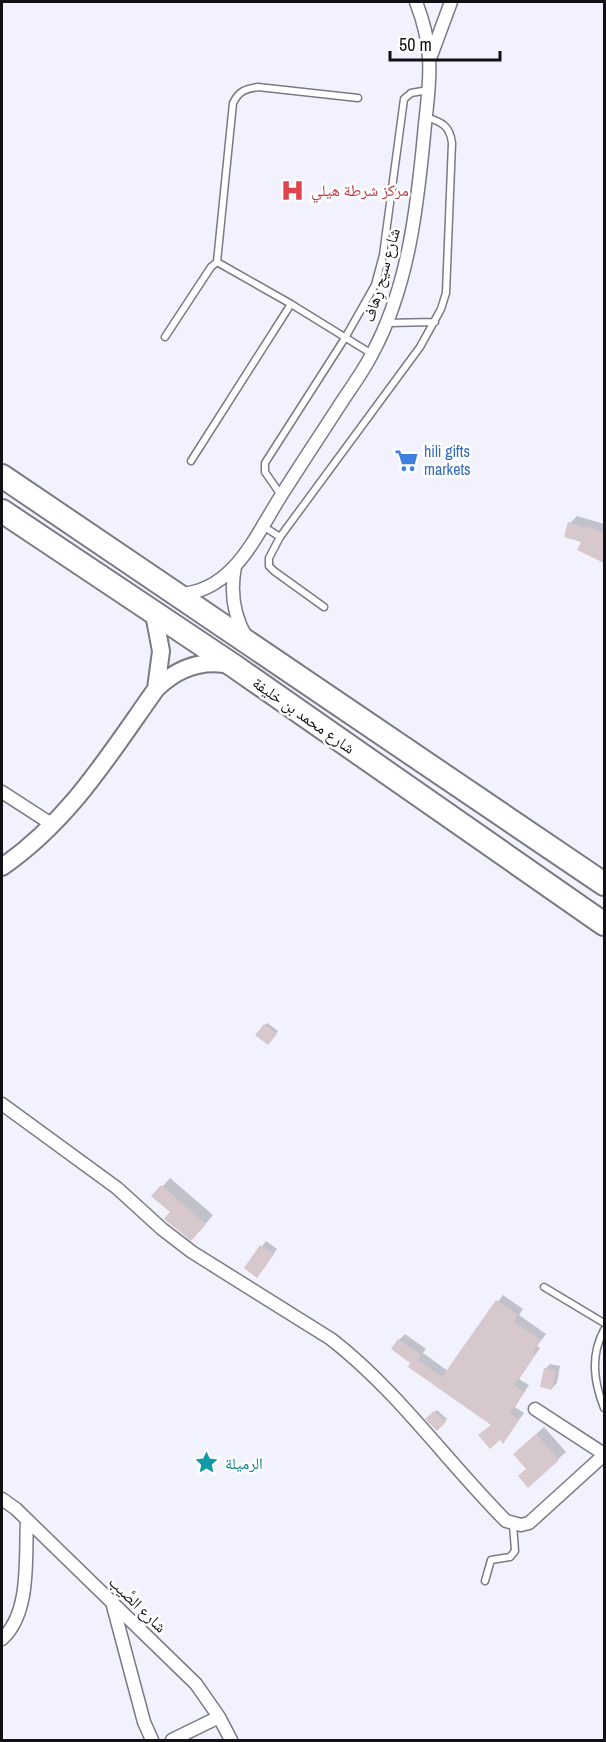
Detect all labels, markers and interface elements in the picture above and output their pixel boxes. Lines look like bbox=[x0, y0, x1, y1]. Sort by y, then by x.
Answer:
scale bar bbox=[390, 24, 500, 62]
text: 50 m bbox=[399, 32, 432, 57]
hospital icon: مركز شرطة هيلي bbox=[280, 177, 306, 203]
place label: مركز شرطة هيلي bbox=[311, 179, 409, 203]
street label: شارع سيح رِهاف bbox=[357, 226, 406, 325]
place label: hili gifts markets bbox=[424, 440, 471, 480]
supermarket icon: hili gifts markets bbox=[393, 447, 419, 473]
street label: شارع محمد بن خليفة bbox=[248, 671, 360, 759]
place icon: الرميلة bbox=[194, 1450, 220, 1476]
place label: الرميلة bbox=[225, 1452, 263, 1474]
street label: شارع الصَّيب bbox=[104, 1571, 172, 1637]

